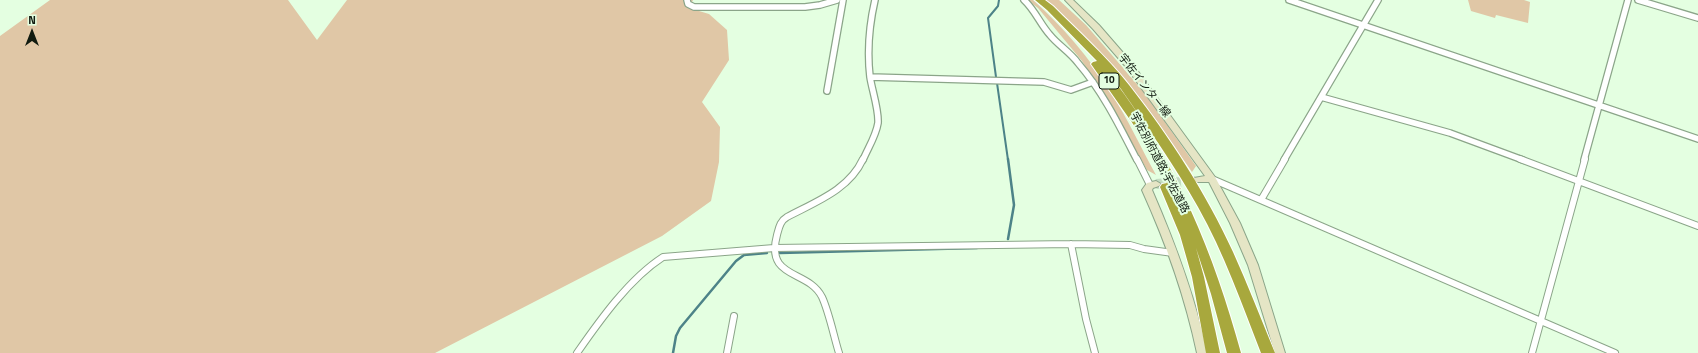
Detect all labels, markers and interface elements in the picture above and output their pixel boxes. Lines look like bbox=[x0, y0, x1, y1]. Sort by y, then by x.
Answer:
north arrow bbox=[12, 12, 52, 52]
text: N bbox=[28, 12, 36, 28]
street label: 宇佐インター線 bbox=[1115, 52, 1173, 120]
road number: 10 bbox=[1099, 73, 1119, 89]
street label: 宇佐別府道路;宇佐道路 bbox=[1127, 110, 1191, 216]

